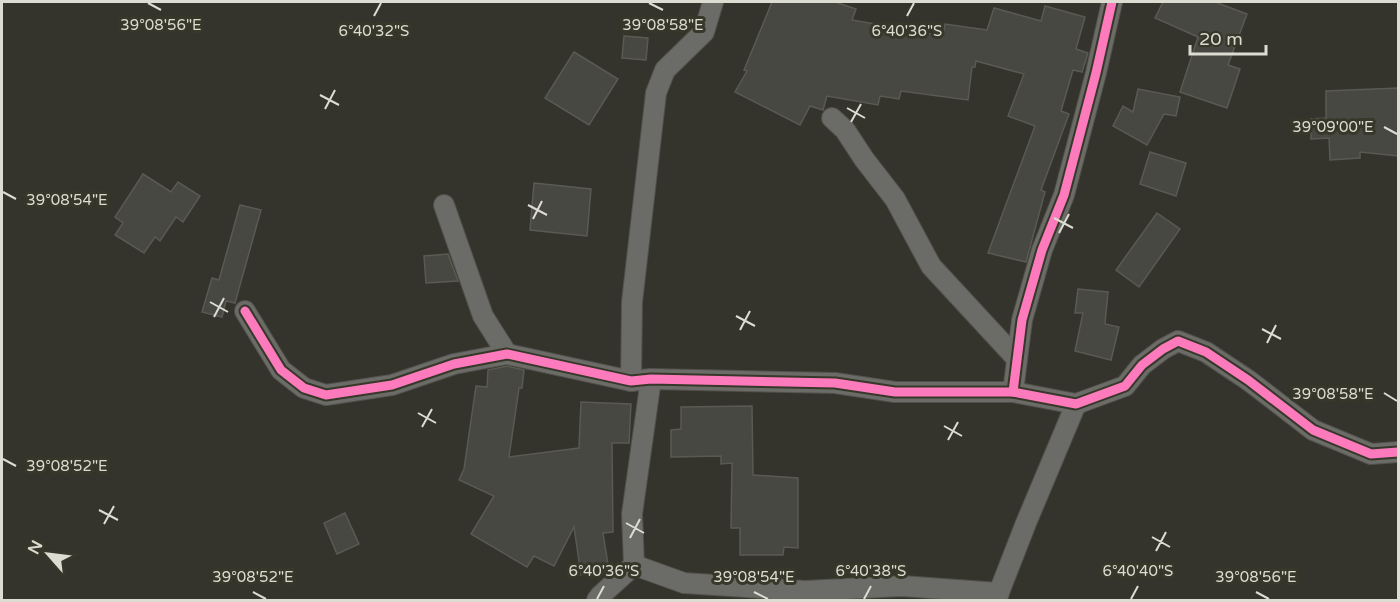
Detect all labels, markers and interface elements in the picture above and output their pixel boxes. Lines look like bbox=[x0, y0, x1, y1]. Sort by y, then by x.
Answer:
text: 39°08'56"E bbox=[120, 16, 202, 34]
text: 39°08'58"E bbox=[622, 16, 704, 34]
scale bar bbox=[1190, 18, 1266, 56]
text: 6°40'32"S bbox=[339, 22, 409, 40]
text: 6°40'36"S bbox=[872, 22, 942, 40]
text: 20 m bbox=[1199, 28, 1243, 50]
text: 39°09'00"E bbox=[1292, 118, 1374, 136]
text: 39°08'54"E bbox=[26, 191, 108, 209]
text: 39°08'58"E bbox=[1292, 385, 1374, 403]
text: 39°08'52"E bbox=[26, 457, 108, 475]
north arrow bbox=[18, 524, 78, 584]
text: N bbox=[24, 537, 47, 558]
text: 6°40'36"S bbox=[569, 562, 639, 580]
text: 6°40'38"S bbox=[836, 562, 906, 580]
text: 6°40'40"S bbox=[1103, 562, 1173, 580]
text: 39°08'52"E bbox=[212, 568, 294, 586]
text: 39°08'54"E bbox=[713, 568, 795, 586]
text: 39°08'56"E bbox=[1215, 568, 1297, 586]

